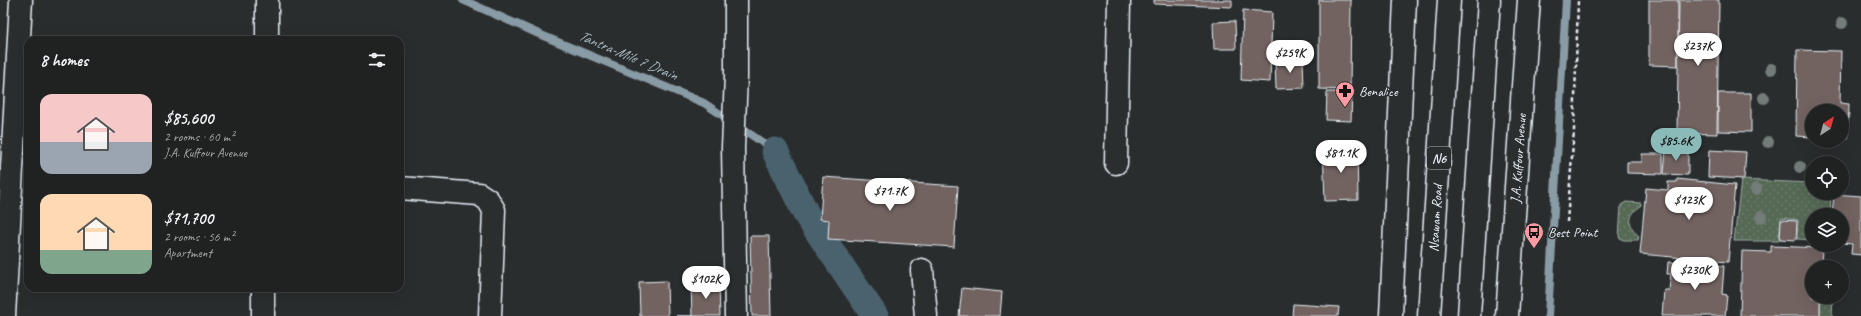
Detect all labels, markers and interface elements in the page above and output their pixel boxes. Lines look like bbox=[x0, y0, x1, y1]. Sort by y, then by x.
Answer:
water label: Tantra-Mile 7 Drain bbox=[576, 26, 681, 85]
pin: $237K bbox=[1670, 33, 1726, 67]
text: $237K bbox=[1683, 38, 1713, 54]
pin: $259K bbox=[1262, 40, 1318, 74]
text: $259K bbox=[1275, 45, 1305, 61]
icon: filters bbox=[366, 49, 388, 71]
text: 8 homes bbox=[40, 50, 88, 71]
pharmacy icon: Benalice bbox=[1334, 80, 1356, 108]
place label: Benalice bbox=[1359, 83, 1399, 100]
north arrow bbox=[1805, 104, 1849, 148]
map controls bbox=[1805, 104, 1849, 304]
text: $85,600 bbox=[164, 108, 213, 129]
icon: home bbox=[72, 110, 120, 158]
street label: J.A. Kuffour Avenue bbox=[1507, 112, 1530, 205]
pin: $85.6K bbox=[1643, 128, 1709, 162]
text: 2 rooms · 60 m² bbox=[164, 129, 234, 145]
text: $85.6K bbox=[1660, 133, 1692, 149]
pin: $81.1K bbox=[1308, 140, 1374, 174]
text: J.A. Kuffour Avenue bbox=[164, 145, 247, 161]
text: $81.1K bbox=[1325, 145, 1357, 161]
road number: N6 bbox=[1427, 147, 1451, 169]
button: locate bbox=[1805, 156, 1849, 200]
pin: $71.7K bbox=[857, 178, 923, 212]
street label: Nsawam Road bbox=[1425, 182, 1446, 252]
text: $71.7K bbox=[874, 183, 906, 199]
pin: $123K bbox=[1661, 187, 1717, 221]
text: $123K bbox=[1674, 192, 1704, 208]
text: $71,700 bbox=[164, 208, 213, 229]
button: layers bbox=[1805, 208, 1849, 252]
icon: home bbox=[72, 210, 120, 258]
bus stop icon: Best Point bbox=[1523, 221, 1545, 249]
place label: Best Point bbox=[1548, 224, 1599, 241]
text: 2 rooms · 56 m² bbox=[164, 229, 234, 245]
text: Apartment bbox=[164, 245, 212, 261]
pin: $230K bbox=[1667, 257, 1723, 291]
button: + bbox=[1805, 260, 1849, 304]
text: $230K bbox=[1680, 262, 1710, 278]
pin: $102K bbox=[678, 266, 734, 300]
text: $102K bbox=[691, 271, 721, 287]

